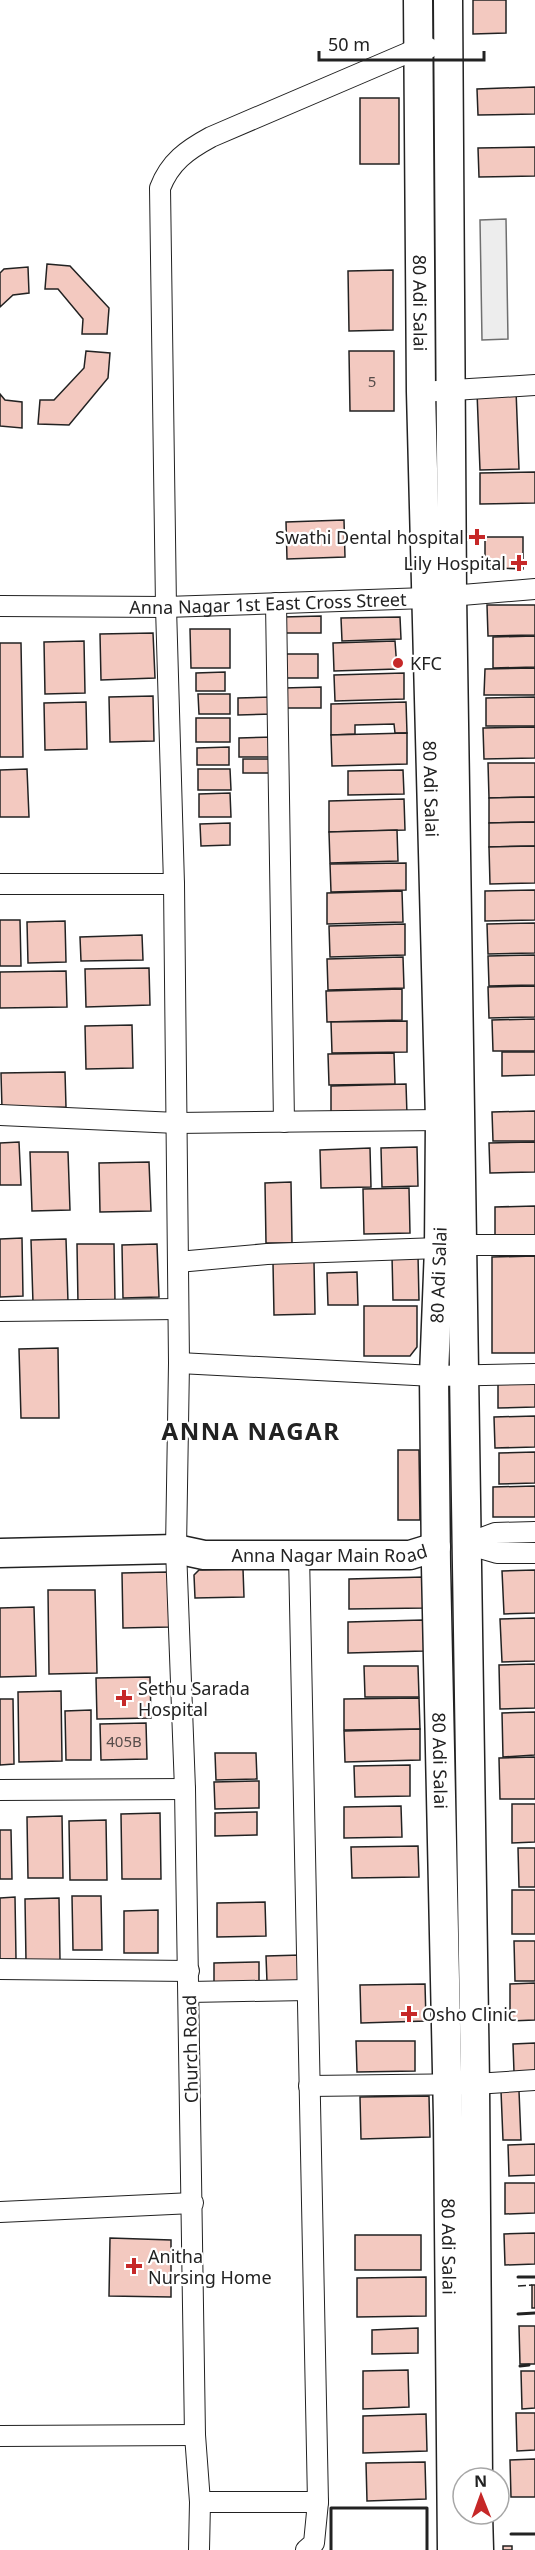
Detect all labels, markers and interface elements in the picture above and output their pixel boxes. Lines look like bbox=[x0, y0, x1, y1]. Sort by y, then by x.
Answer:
scale bar bbox=[319, 24, 484, 62]
text: 50 m bbox=[328, 32, 370, 56]
street label: 80 Adi Salai bbox=[408, 255, 433, 351]
house number: 5 bbox=[368, 371, 376, 391]
place label: Swathi Dental hospital bbox=[275, 525, 464, 549]
marker: Swathi Dental hospital bbox=[468, 528, 486, 546]
place label: Lily Hospital bbox=[404, 551, 506, 575]
marker: Lily Hospital bbox=[510, 554, 528, 572]
street label: Anna Nagar 1st East Cross Street bbox=[129, 587, 407, 619]
place label: KFC bbox=[410, 651, 442, 675]
marker: KFC bbox=[391, 656, 405, 670]
street label: 80 Adi Salai bbox=[418, 740, 445, 837]
street label: 80 Adi Salai bbox=[424, 1226, 452, 1324]
district label: ANNA NAGAR bbox=[162, 1414, 340, 1447]
street label: Anna Nagar Main Road bbox=[231, 1538, 430, 1568]
place label: Sethu Sarada Hospital bbox=[138, 1676, 250, 1721]
marker: Sethu Sarada Hospital bbox=[115, 1689, 133, 1707]
street label: 80 Adi Salai bbox=[427, 1712, 453, 1809]
house number: 405B bbox=[106, 1731, 142, 1751]
street label: Church Road bbox=[177, 1995, 203, 2103]
place label: Osho Clinic bbox=[422, 2002, 517, 2026]
marker: Osho Clinic bbox=[400, 2005, 418, 2023]
street label: 80 Adi Salai bbox=[437, 2198, 462, 2295]
place label: Anitha Nursing Home bbox=[148, 2244, 272, 2289]
marker: Anitha Nursing Home bbox=[125, 2257, 143, 2275]
north arrow bbox=[451, 2466, 511, 2526]
text: N bbox=[474, 2470, 487, 2492]

